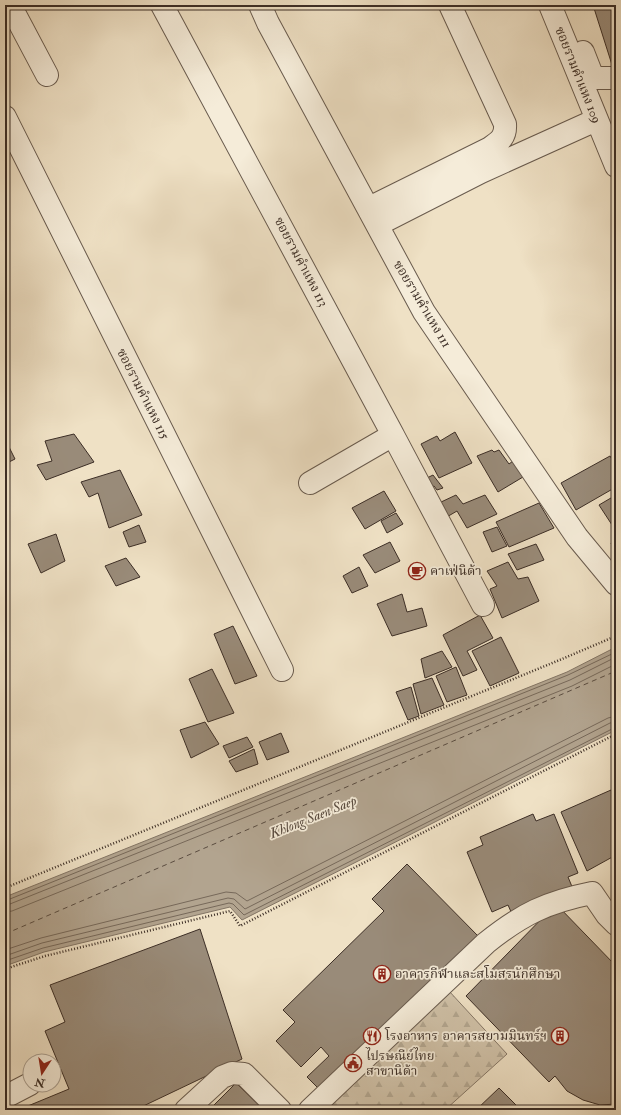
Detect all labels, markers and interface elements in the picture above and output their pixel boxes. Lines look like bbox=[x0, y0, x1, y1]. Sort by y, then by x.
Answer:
street label: ซอยรามคำแหง 109 bbox=[551, 24, 605, 126]
street label: ซอยรามคำแหง 113 bbox=[271, 214, 331, 310]
street label: ซอยรามคำแหง 111 bbox=[390, 257, 455, 351]
street label: ซอยรามคำแหง 115 bbox=[113, 346, 173, 442]
cafe icon: คาเฟ่นิด้า bbox=[407, 561, 427, 581]
place label: คาเฟ่นิด้า bbox=[430, 563, 482, 579]
water label: Khlong Saen Saep bbox=[266, 792, 359, 843]
building icon: อาคารกีฬาและสโมสรนักศึกษา bbox=[372, 964, 392, 984]
place label: อาคารกีฬาและสโมสรนักศึกษา bbox=[395, 965, 560, 982]
restaurant icon: โรงอาหาร bbox=[362, 1026, 382, 1046]
building icon: อาคารสยามมินทร์ฯ bbox=[550, 1026, 570, 1046]
place label: โรงอาหาร bbox=[384, 1027, 438, 1044]
place label: อาคารสยามมินทร์ฯ bbox=[443, 1028, 547, 1044]
place label: ไปรษณีย์ไทย สาขานิด้า bbox=[365, 1047, 435, 1079]
north arrow bbox=[22, 1053, 62, 1093]
public building icon: ไปรษณีย์ไทย สาขานิด้า bbox=[343, 1053, 363, 1073]
text: N bbox=[33, 1075, 47, 1090]

